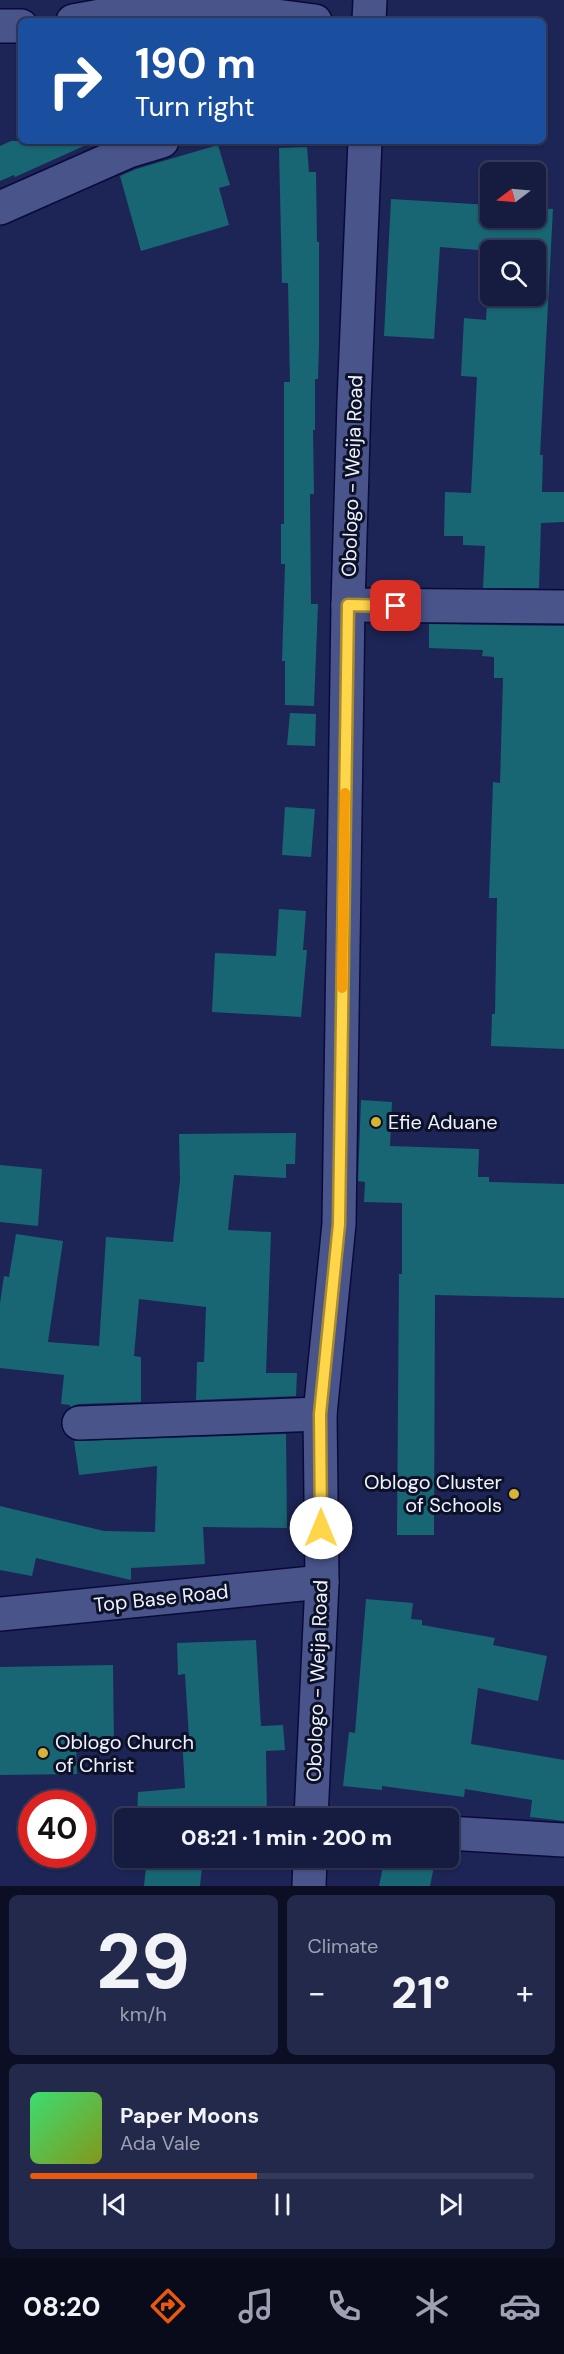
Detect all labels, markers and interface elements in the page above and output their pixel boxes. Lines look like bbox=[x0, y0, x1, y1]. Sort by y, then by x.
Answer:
text: 190 m bbox=[135, 36, 256, 91]
icon: right bbox=[36, 42, 114, 120]
text: Turn right bbox=[135, 89, 255, 124]
north arrow bbox=[480, 162, 546, 228]
map controls bbox=[480, 162, 546, 306]
button: search bbox=[480, 240, 546, 306]
street label: Obologo - Weija Road bbox=[335, 375, 369, 577]
pin bbox=[370, 580, 421, 631]
icon: arrive bbox=[379, 589, 412, 622]
place label: Efie Aduane bbox=[388, 1109, 498, 1135]
marker: Efie Aduane bbox=[369, 1115, 383, 1129]
place label: Oblogo Cluster of Schools bbox=[364, 1469, 502, 1518]
marker: Oblogo Cluster of Schools bbox=[507, 1487, 521, 1501]
position arrow bbox=[289, 1496, 353, 1560]
street label: Top Base Road bbox=[92, 1578, 230, 1618]
street label: Obologo - Weija Road bbox=[300, 1580, 334, 1782]
place label: Oblogo Church of Christ bbox=[55, 1729, 194, 1778]
marker: Oblogo Church of Christ bbox=[36, 1746, 50, 1760]
speed limit sign: 40 bbox=[18, 1790, 96, 1868]
text: 08:21 · 1 min · 200 m bbox=[181, 1823, 392, 1852]
text: 29 bbox=[96, 1911, 190, 2012]
text: Climate bbox=[308, 1933, 378, 1959]
text: 21° bbox=[391, 1963, 450, 2022]
text: − bbox=[308, 1971, 326, 2014]
text: + bbox=[516, 1971, 534, 2014]
text: km/h bbox=[120, 2001, 167, 2027]
text: Paper Moons bbox=[120, 2101, 259, 2130]
text: Ada Vale bbox=[120, 2130, 200, 2156]
icon: previous bbox=[98, 2188, 131, 2221]
icon: pause bbox=[266, 2188, 299, 2221]
icon: next bbox=[434, 2188, 467, 2221]
icon: directions bbox=[147, 2285, 189, 2327]
icon: music bbox=[235, 2285, 277, 2327]
icon: phone bbox=[323, 2285, 365, 2327]
icon: climate bbox=[411, 2285, 453, 2327]
icon: car bbox=[499, 2285, 541, 2327]
text: 08:20 bbox=[23, 2289, 100, 2324]

